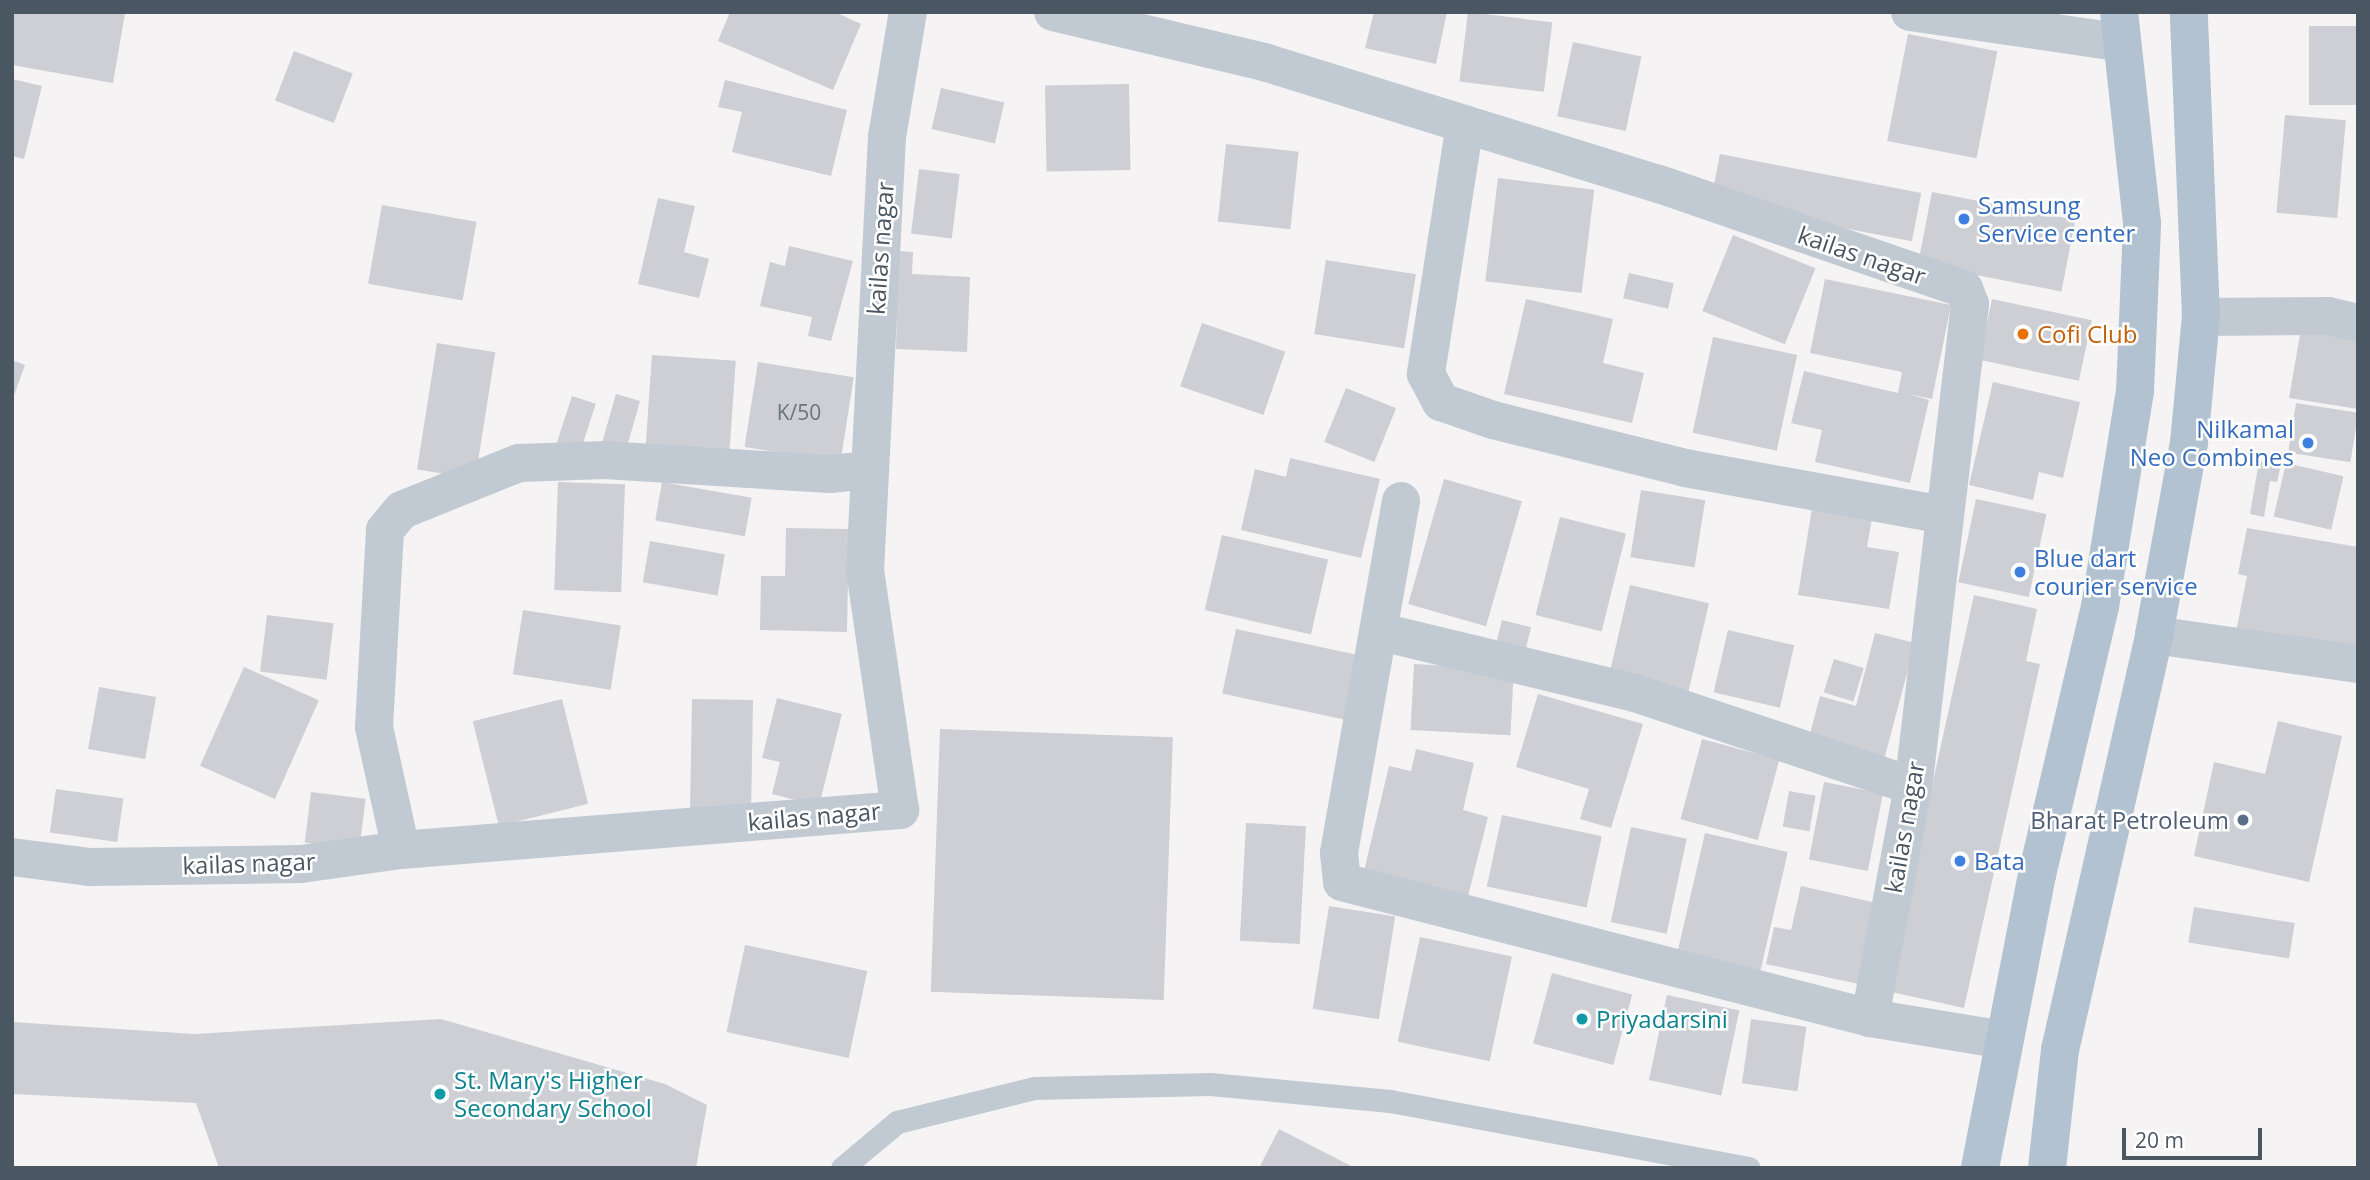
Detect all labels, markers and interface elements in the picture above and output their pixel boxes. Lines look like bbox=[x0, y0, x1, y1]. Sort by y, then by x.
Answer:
street label: kailas nagar bbox=[861, 181, 899, 315]
place label: Samsung Service center bbox=[1978, 191, 2135, 247]
marker: Samsung Service center bbox=[1956, 211, 1972, 227]
street label: kailas nagar bbox=[1794, 220, 1930, 290]
place label: Cofi Club bbox=[2037, 320, 2138, 348]
marker: Cofi Club bbox=[2015, 326, 2031, 342]
house number: K/50 bbox=[777, 399, 821, 425]
place label: Nilkamal Neo Combines bbox=[2130, 415, 2294, 471]
marker: Nilkamal Neo Combines bbox=[2300, 435, 2316, 451]
place label: Blue dart courier service bbox=[2034, 544, 2198, 600]
marker: Blue dart courier service bbox=[2012, 564, 2028, 580]
street label: kailas nagar bbox=[1878, 759, 1930, 895]
street label: kailas nagar bbox=[746, 796, 882, 836]
place label: Bharat Petroleum bbox=[2030, 806, 2229, 834]
marker: Bharat Petroleum bbox=[2235, 812, 2251, 828]
street label: kailas nagar bbox=[182, 846, 316, 880]
place label: Bata bbox=[1974, 847, 2025, 875]
marker: Bata bbox=[1952, 853, 1968, 869]
place label: Priyadarsini bbox=[1596, 1005, 1728, 1033]
marker: Priyadarsini bbox=[1574, 1011, 1590, 1027]
place label: St. Mary's Higher Secondary School bbox=[454, 1066, 652, 1122]
marker: St. Mary's Higher Secondary School bbox=[432, 1086, 448, 1102]
scale bar bbox=[2125, 1114, 2265, 1158]
text: 20 m bbox=[2135, 1126, 2184, 1154]

